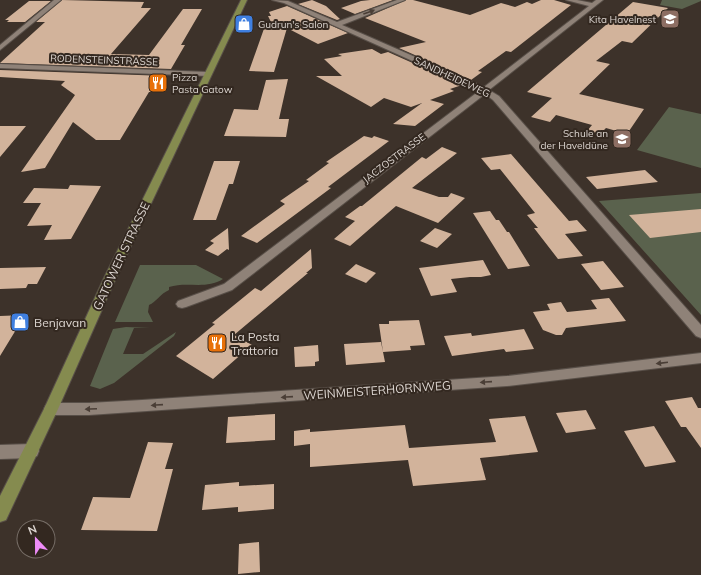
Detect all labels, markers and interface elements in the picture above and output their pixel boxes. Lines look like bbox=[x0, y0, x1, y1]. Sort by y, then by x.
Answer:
school or university icon: Kita Havelnest bbox=[659, 8, 681, 30]
one-way arrow bbox=[363, 9, 375, 15]
shop icon: Gudrun's Salon bbox=[233, 13, 255, 35]
place label: Kita Havelnest bbox=[589, 13, 656, 26]
place label: Gudrun's Salon bbox=[258, 18, 328, 31]
street label: RODENSTEINSTRASSE bbox=[50, 52, 158, 68]
street label: SANDHEIDEWEG bbox=[412, 54, 492, 100]
place label: Pizza Pasta Gatow bbox=[172, 71, 233, 96]
restaurant icon: Pizza Pasta Gatow bbox=[147, 72, 169, 94]
place label: Schule an der Haveldüne bbox=[541, 127, 608, 152]
school or university icon: Schule an der Haveldüne bbox=[611, 128, 633, 150]
street label: JACZOSTRASSE bbox=[360, 130, 428, 186]
street label: GATOWER STRASSE bbox=[89, 199, 153, 313]
shop icon: Benjavan bbox=[9, 311, 31, 333]
place label: Benjavan bbox=[34, 315, 86, 330]
place label: La Posta Trattoria bbox=[231, 329, 280, 358]
restaurant icon: La Posta Trattoria bbox=[206, 332, 228, 354]
one-way arrow bbox=[656, 360, 668, 366]
street label: WEINMEISTERHORNWEG bbox=[303, 377, 451, 403]
one-way arrow bbox=[480, 379, 492, 386]
one-way arrow bbox=[281, 393, 293, 400]
one-way arrow bbox=[150, 402, 163, 408]
one-way arrow bbox=[84, 406, 97, 412]
north arrow bbox=[16, 519, 56, 559]
text: N bbox=[26, 522, 39, 538]

